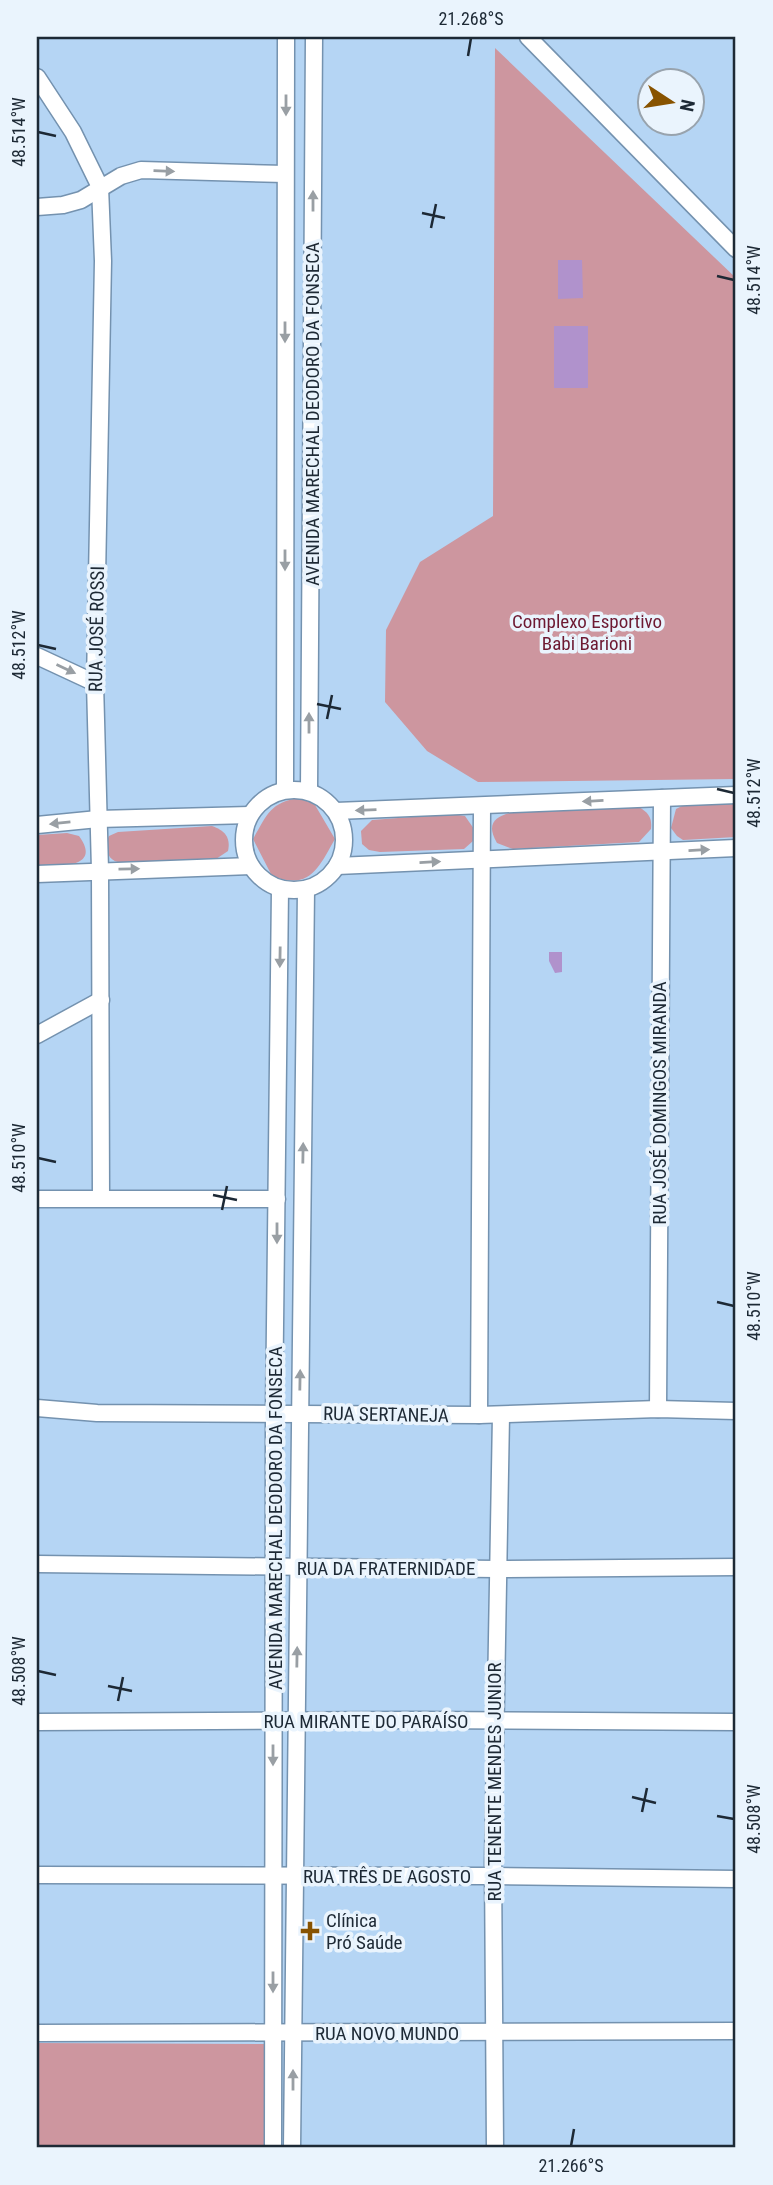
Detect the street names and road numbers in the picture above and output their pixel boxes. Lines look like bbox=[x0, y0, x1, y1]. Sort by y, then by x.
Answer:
street label: AVENIDA MARECHAL DEODORO DA FONSECA bbox=[301, 242, 324, 586]
street label: RUA JOSÉ ROSSI bbox=[84, 566, 109, 692]
street label: RUA JOSÉ DOMINGOS MIRANDA bbox=[648, 981, 671, 1225]
street label: AVENIDA MARECHAL DEODORO DA FONSECA bbox=[264, 1346, 287, 1690]
street label: RUA SERTANEJA bbox=[323, 1402, 449, 1427]
street label: RUA DA FRATERNIDADE bbox=[297, 1557, 475, 1580]
street label: RUA TENENTE MENDES JUNIOR bbox=[483, 1662, 506, 1902]
street label: RUA MIRANTE DO PARAÍSO bbox=[263, 1710, 469, 1733]
street label: RUA TRÊS DE AGOSTO bbox=[303, 1865, 471, 1888]
street label: RUA NOVO MUNDO bbox=[315, 2022, 459, 2045]

